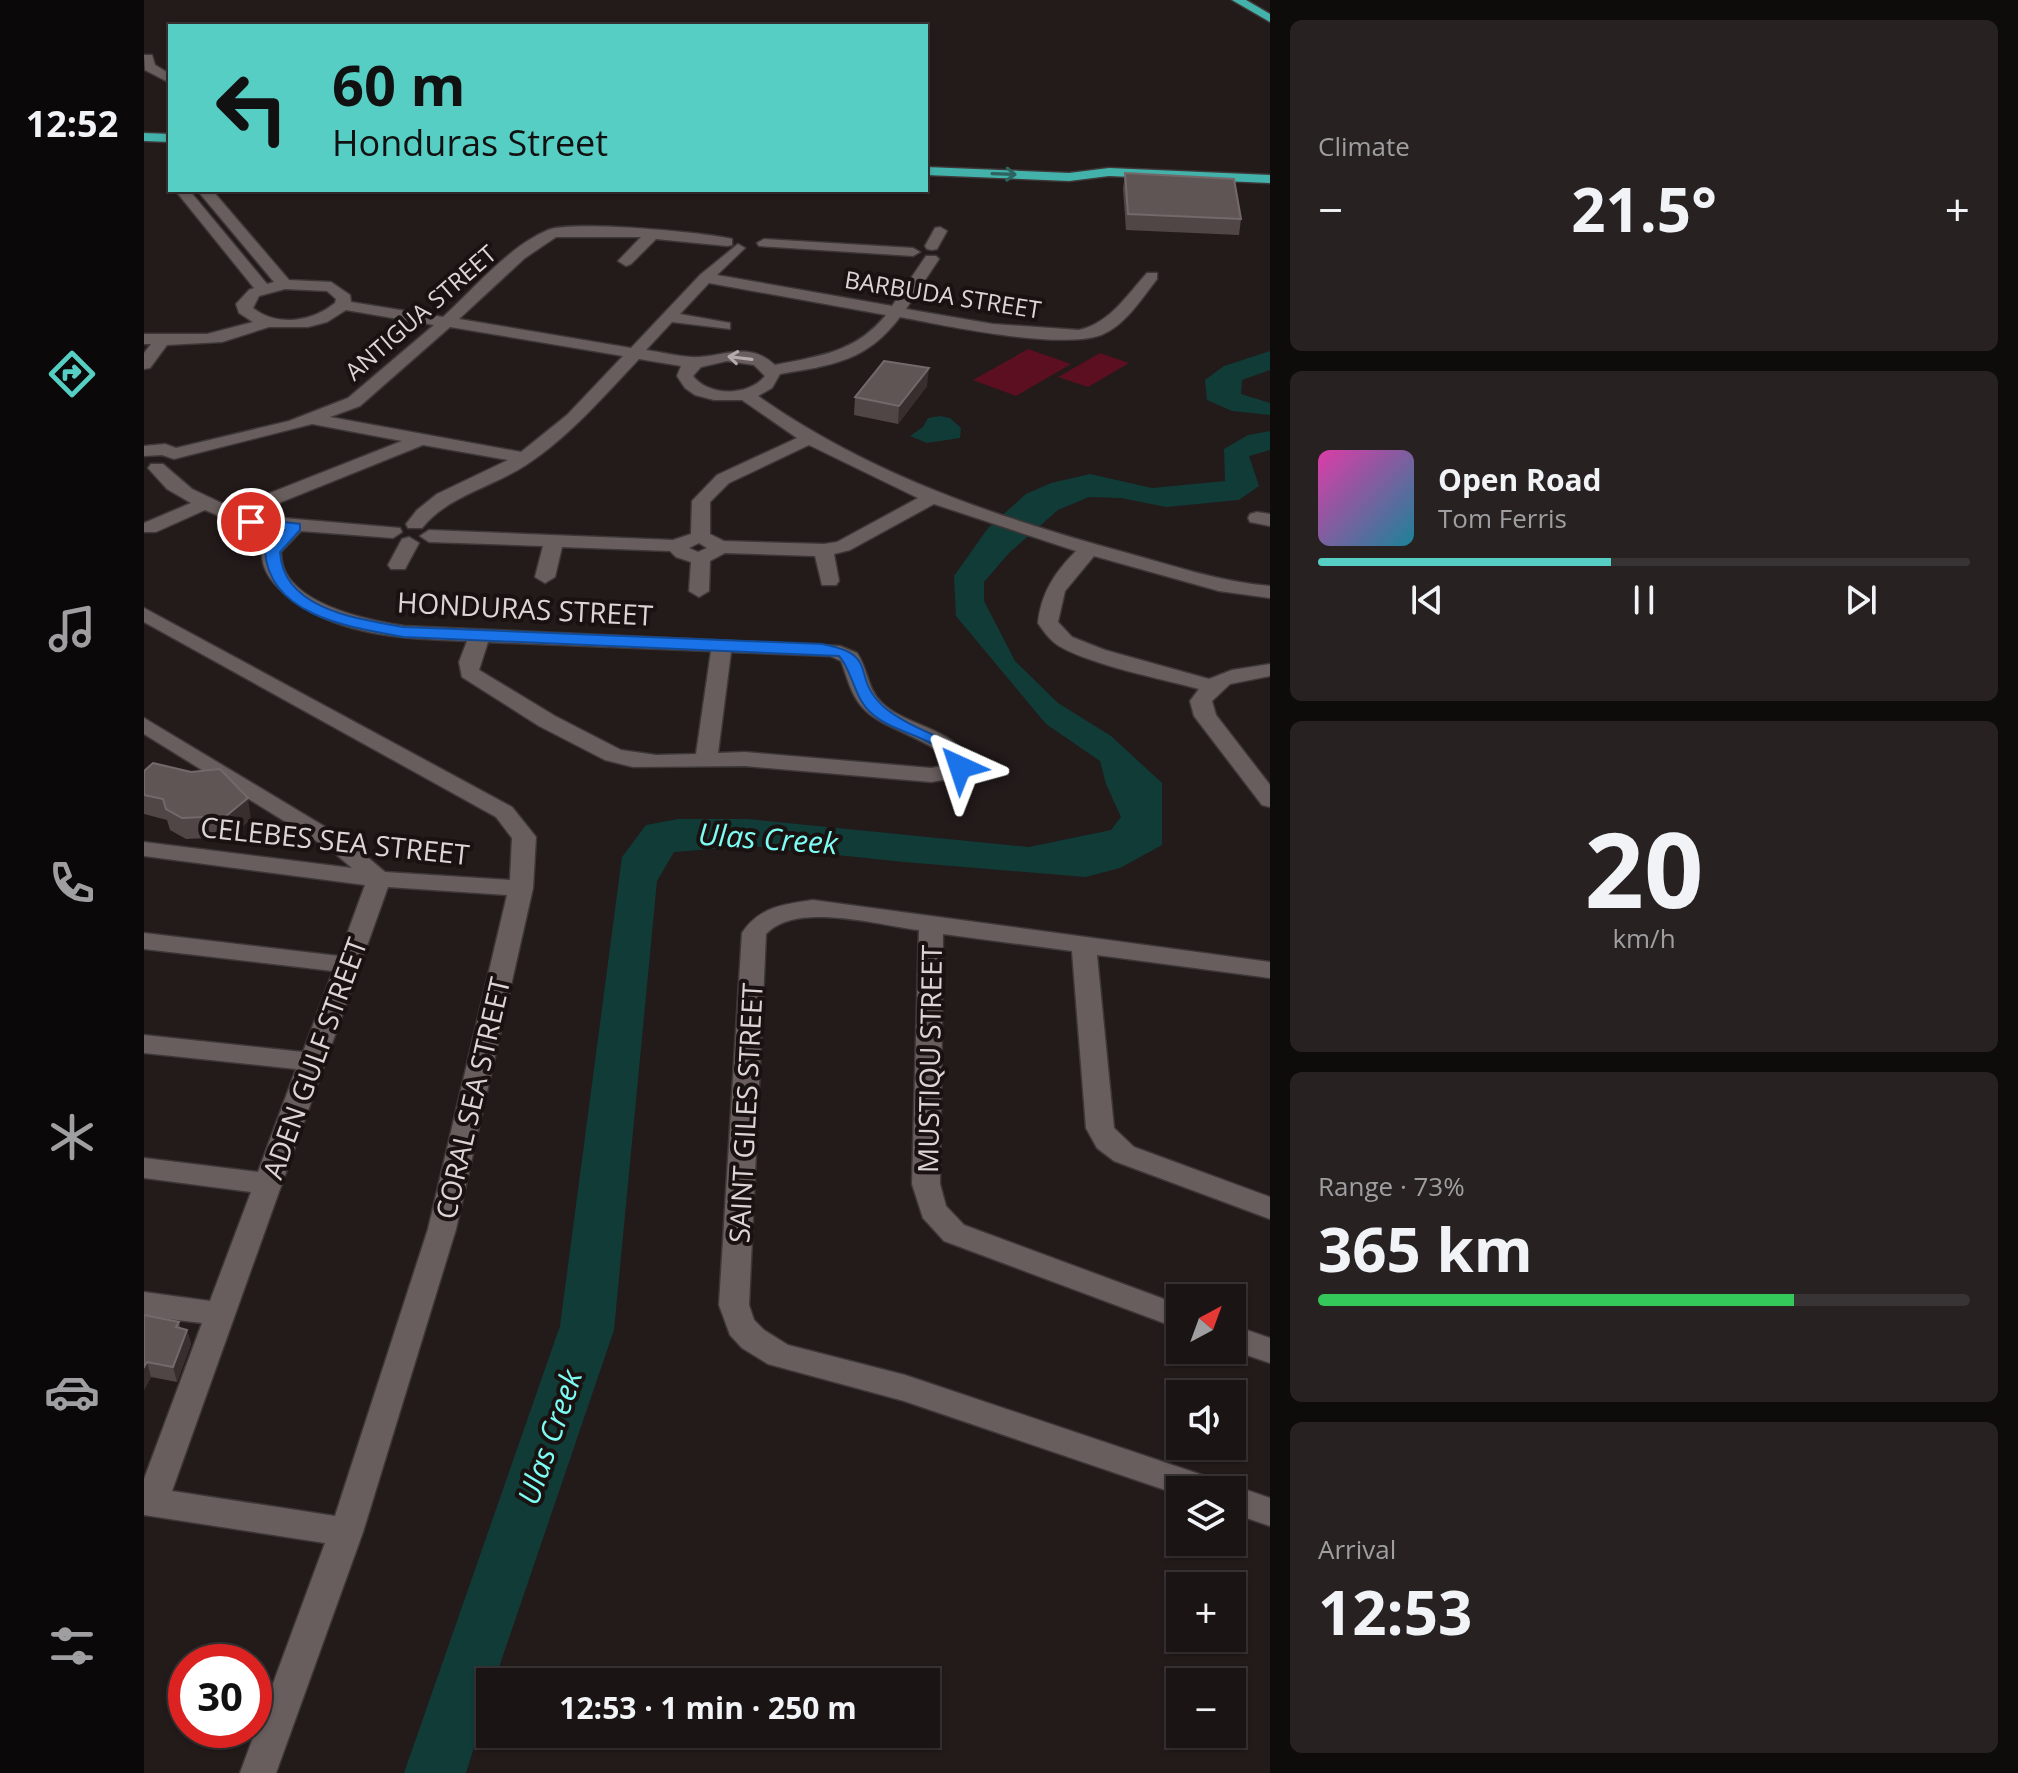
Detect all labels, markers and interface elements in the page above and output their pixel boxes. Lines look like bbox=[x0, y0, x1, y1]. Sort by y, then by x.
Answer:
text: 60 m bbox=[332, 46, 466, 122]
icon: left bbox=[200, 56, 304, 160]
text: 12:52 bbox=[26, 99, 118, 148]
text: Honduras Street bbox=[332, 118, 608, 167]
text: Climate bbox=[1318, 128, 1410, 164]
one-way arrow bbox=[990, 167, 1017, 182]
text: 21.5° bbox=[1571, 168, 1717, 250]
text: − bbox=[1318, 179, 1343, 239]
text: + bbox=[1945, 179, 1970, 239]
street label: ANTIGUA STREET bbox=[337, 237, 503, 387]
street label: BARBUDA STREET bbox=[842, 262, 1044, 326]
icon: directions bbox=[44, 346, 100, 402]
one-way arrow bbox=[728, 350, 753, 365]
text: Open Road bbox=[1438, 459, 1602, 500]
pin bbox=[217, 488, 285, 556]
icon: arrive bbox=[229, 500, 273, 544]
text: Tom Ferris bbox=[1438, 500, 1567, 536]
icon: previous bbox=[1405, 578, 1449, 622]
icon: pause bbox=[1622, 578, 1666, 622]
icon: next bbox=[1839, 578, 1883, 622]
street label: HONDURAS STREET bbox=[396, 582, 655, 634]
icon: music bbox=[44, 601, 100, 657]
position arrow bbox=[918, 725, 1002, 809]
text: 20 bbox=[1585, 797, 1703, 938]
street label: CELEBES SEA STREET bbox=[199, 807, 472, 873]
water label: Ulas Creek bbox=[697, 813, 840, 863]
icon: phone bbox=[44, 855, 100, 911]
text: km/h bbox=[1612, 920, 1676, 956]
street label: ADEN GULF STREET bbox=[253, 932, 375, 1184]
street label: MUSTIQU STREET bbox=[908, 944, 950, 1173]
street label: CORAL SEA STREET bbox=[426, 973, 518, 1223]
street label: SAINT GILES STREET bbox=[719, 981, 771, 1244]
icon: climate bbox=[44, 1109, 100, 1165]
text: Range · 73% bbox=[1318, 1168, 1465, 1204]
text: 365 km bbox=[1318, 1208, 1533, 1290]
north arrow bbox=[1166, 1284, 1246, 1364]
map controls bbox=[1166, 1284, 1246, 1748]
water label: Ulas Creek bbox=[507, 1363, 592, 1510]
icon: car bbox=[44, 1364, 100, 1420]
button: sound bbox=[1166, 1380, 1246, 1460]
button: layers bbox=[1166, 1476, 1246, 1556]
text: Arrival bbox=[1318, 1531, 1396, 1567]
text: 12:53 bbox=[1318, 1571, 1472, 1653]
button: + bbox=[1166, 1572, 1246, 1652]
icon: filters bbox=[44, 1618, 100, 1674]
speed limit sign: 30 bbox=[168, 1644, 272, 1748]
button: − bbox=[1166, 1668, 1246, 1748]
text: 12:53 · 1 min · 250 m bbox=[559, 1687, 857, 1728]

